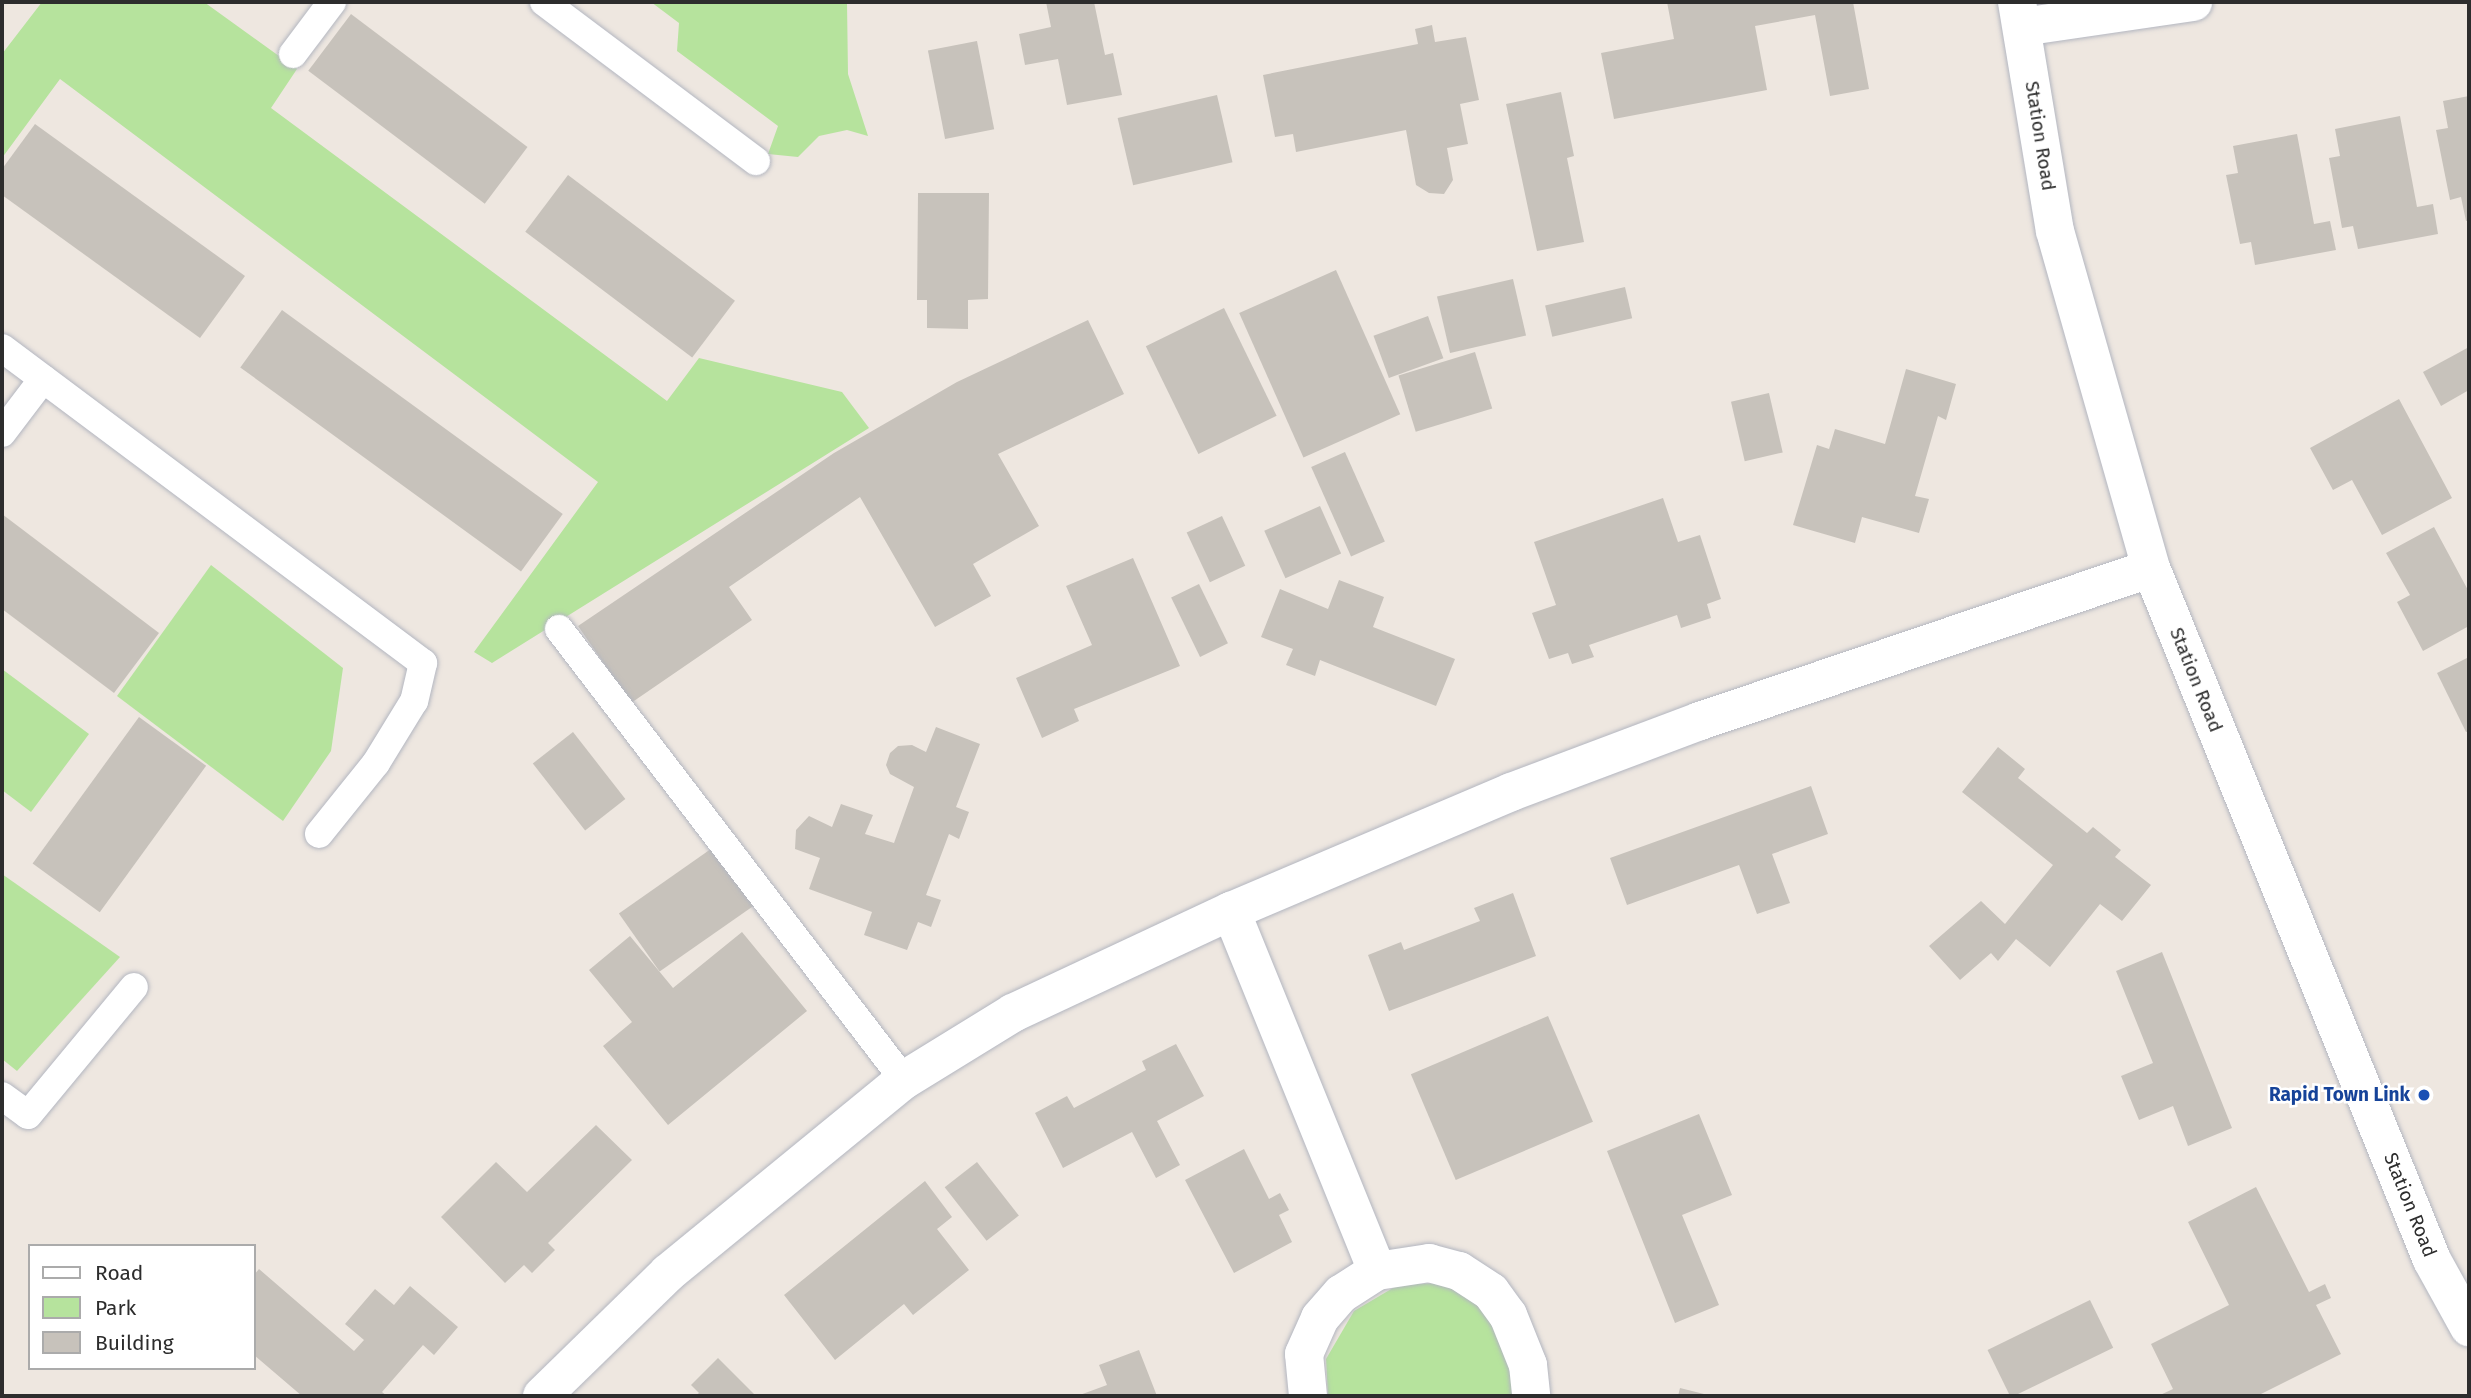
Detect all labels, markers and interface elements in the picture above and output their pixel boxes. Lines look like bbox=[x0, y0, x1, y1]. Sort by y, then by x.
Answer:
street label: Station Road bbox=[2020, 80, 2060, 192]
street label: Station Road bbox=[2165, 624, 2227, 736]
place label: Rapid Town Link bbox=[2269, 1084, 2410, 1106]
marker: Rapid Town Link bbox=[2416, 1087, 2432, 1103]
street label: Station Road bbox=[2379, 1149, 2441, 1261]
legend bbox=[28, 1244, 256, 1370]
text: Road bbox=[95, 1260, 143, 1286]
text: Park bbox=[95, 1295, 136, 1321]
text: Building bbox=[95, 1330, 174, 1356]

